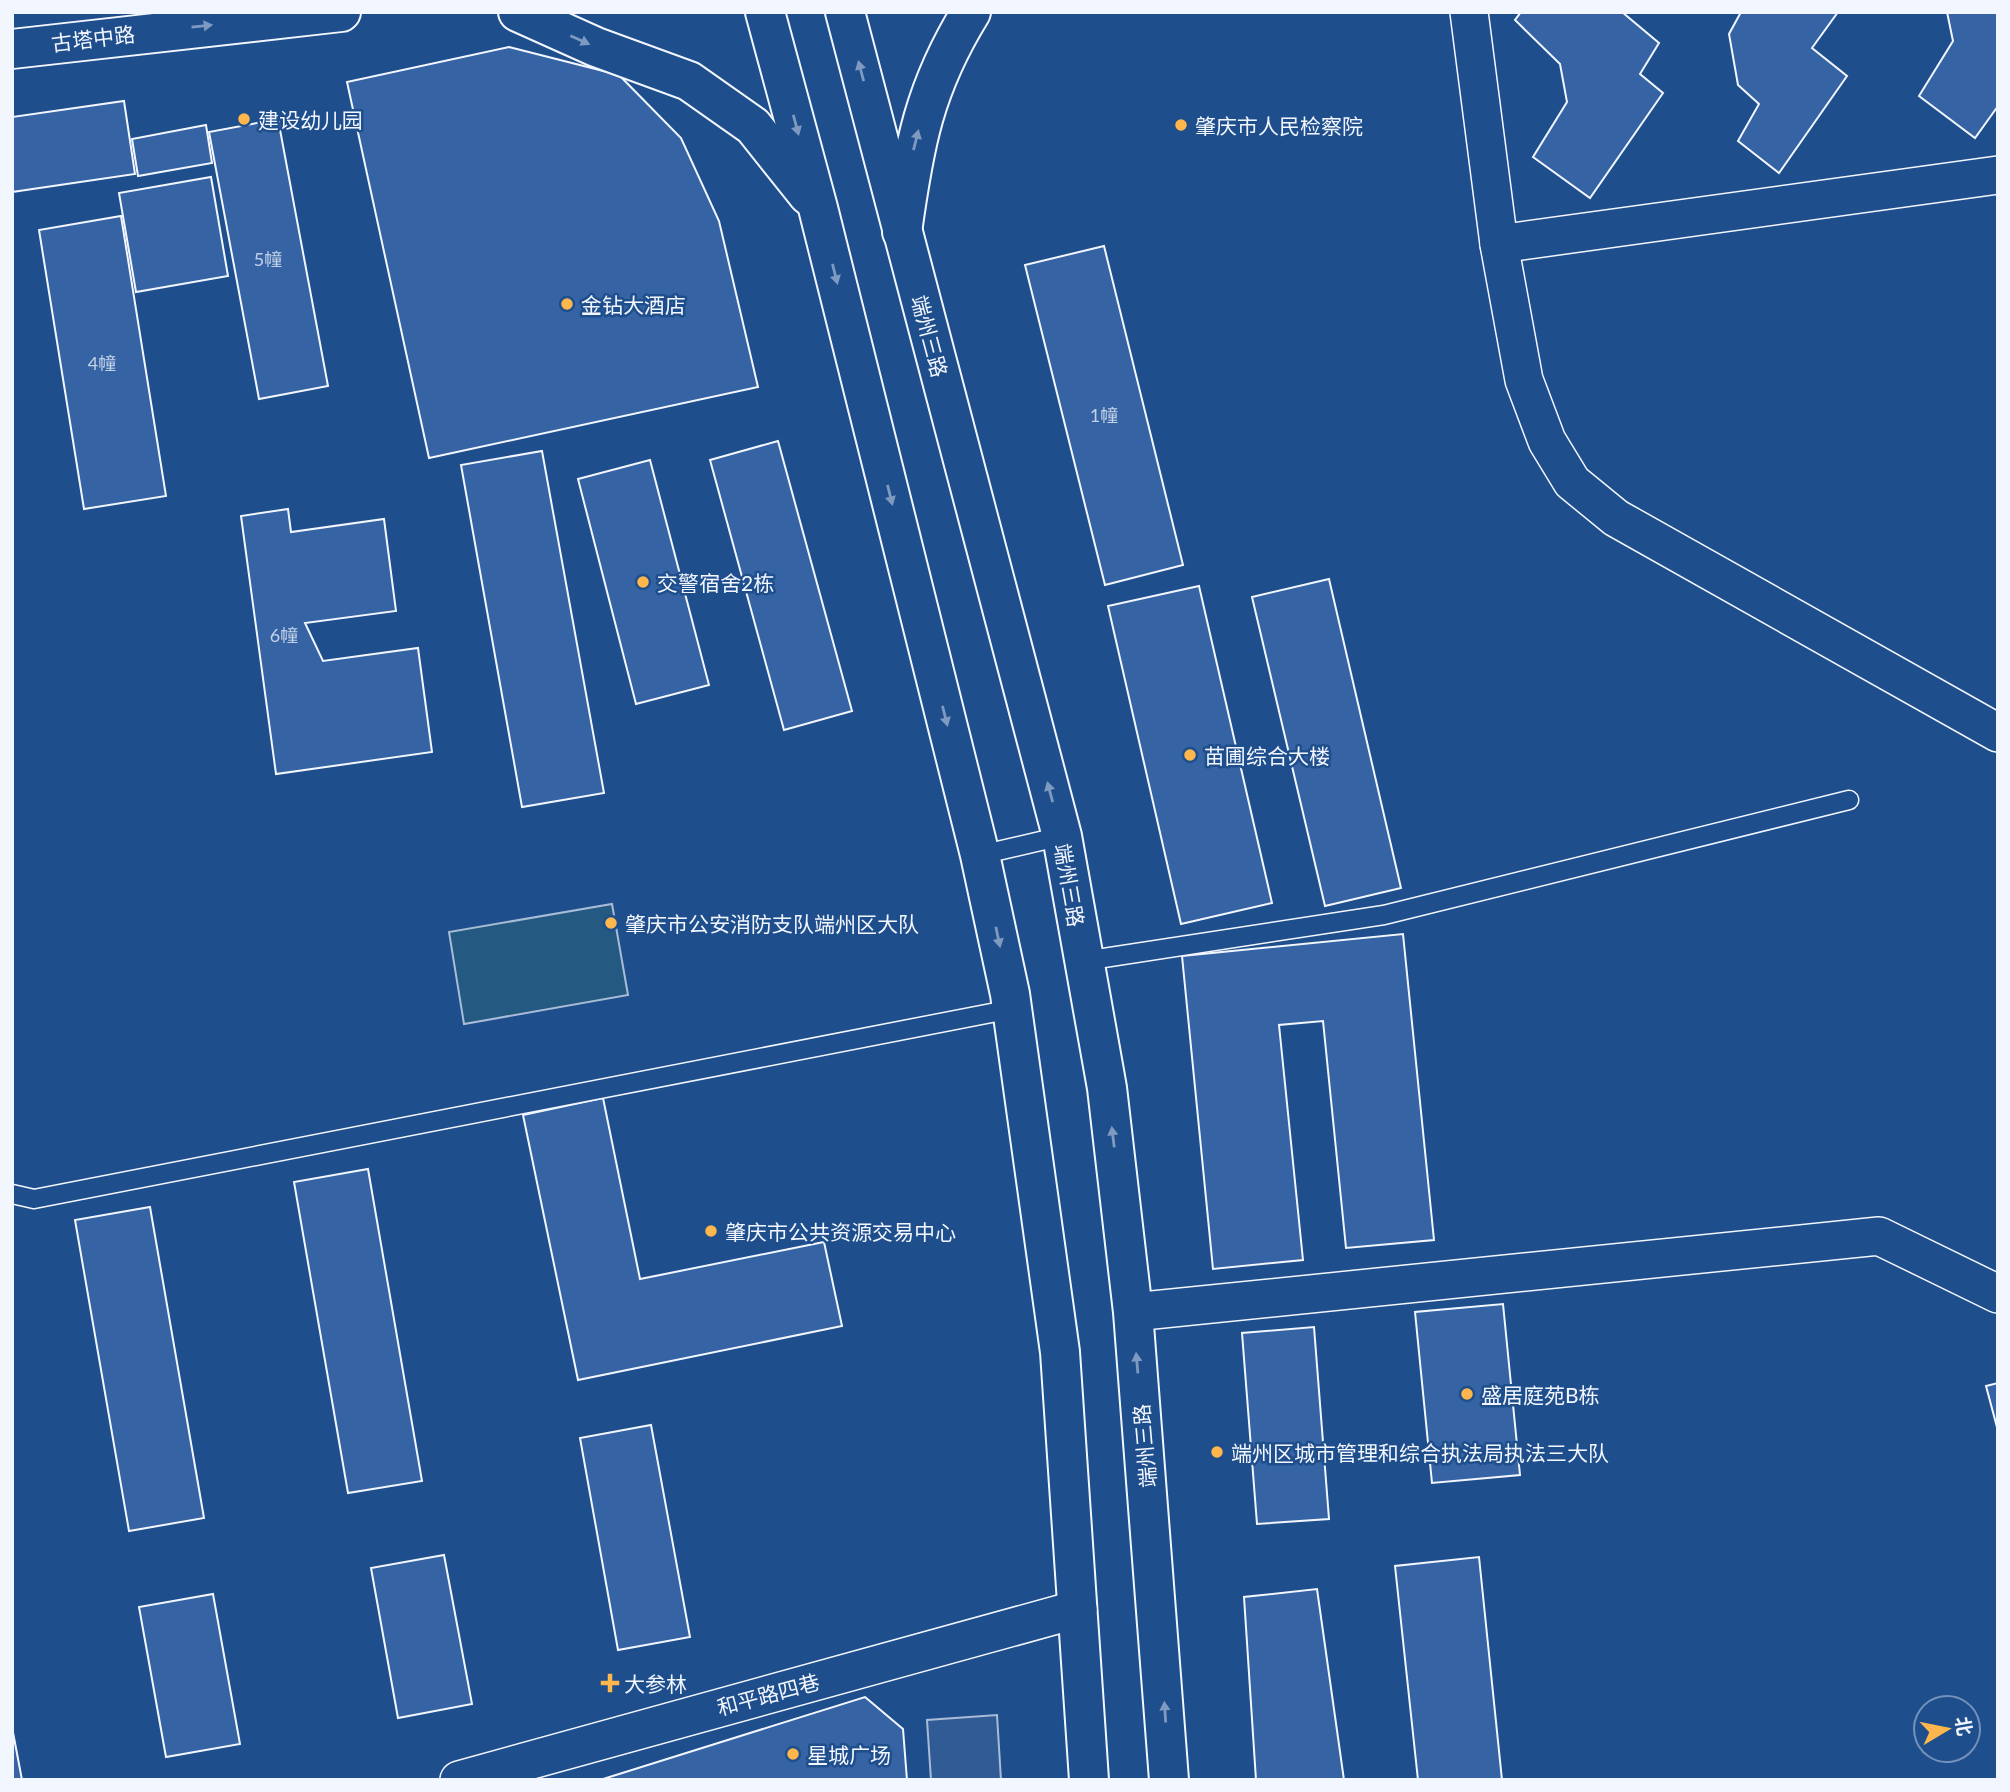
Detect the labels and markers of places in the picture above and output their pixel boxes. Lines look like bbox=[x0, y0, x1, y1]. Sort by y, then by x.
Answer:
place label: 建设幼儿园 bbox=[258, 107, 363, 132]
marker: 建设幼儿园 bbox=[236, 111, 252, 127]
place label: 肇庆市人民检察院 bbox=[1195, 113, 1363, 138]
marker: 肇庆市人民检察院 bbox=[1173, 117, 1189, 133]
place label: 金钻大酒店 bbox=[581, 292, 686, 317]
marker: 金钻大酒店 bbox=[559, 296, 575, 312]
place label: 交警宿舍2栋 bbox=[657, 570, 774, 595]
marker: 交警宿舍2栋 bbox=[635, 574, 651, 590]
place label: 苗圃综合大楼 bbox=[1204, 743, 1330, 768]
marker: 苗圃综合大楼 bbox=[1182, 747, 1198, 763]
place label: 肇庆市公安消防支队端州区大队 bbox=[625, 911, 919, 936]
marker: 肇庆市公安消防支队端州区大队 bbox=[603, 915, 619, 931]
place label: 肇庆市公共资源交易中心 bbox=[725, 1219, 956, 1244]
marker: 肇庆市公共资源交易中心 bbox=[703, 1223, 719, 1239]
place label: 盛居庭苑B栋 bbox=[1481, 1382, 1600, 1407]
marker: 盛居庭苑B栋 bbox=[1459, 1386, 1475, 1402]
place label: 端州区城市管理和综合执法局执法三大队 bbox=[1231, 1440, 1609, 1465]
marker: 端州区城市管理和综合执法局执法三大队 bbox=[1209, 1444, 1225, 1460]
place label: 大参林 bbox=[624, 1671, 687, 1696]
marker: 大参林 bbox=[602, 1675, 618, 1691]
place label: 星城广场 bbox=[807, 1742, 891, 1767]
marker: 星城广场 bbox=[785, 1746, 801, 1762]

